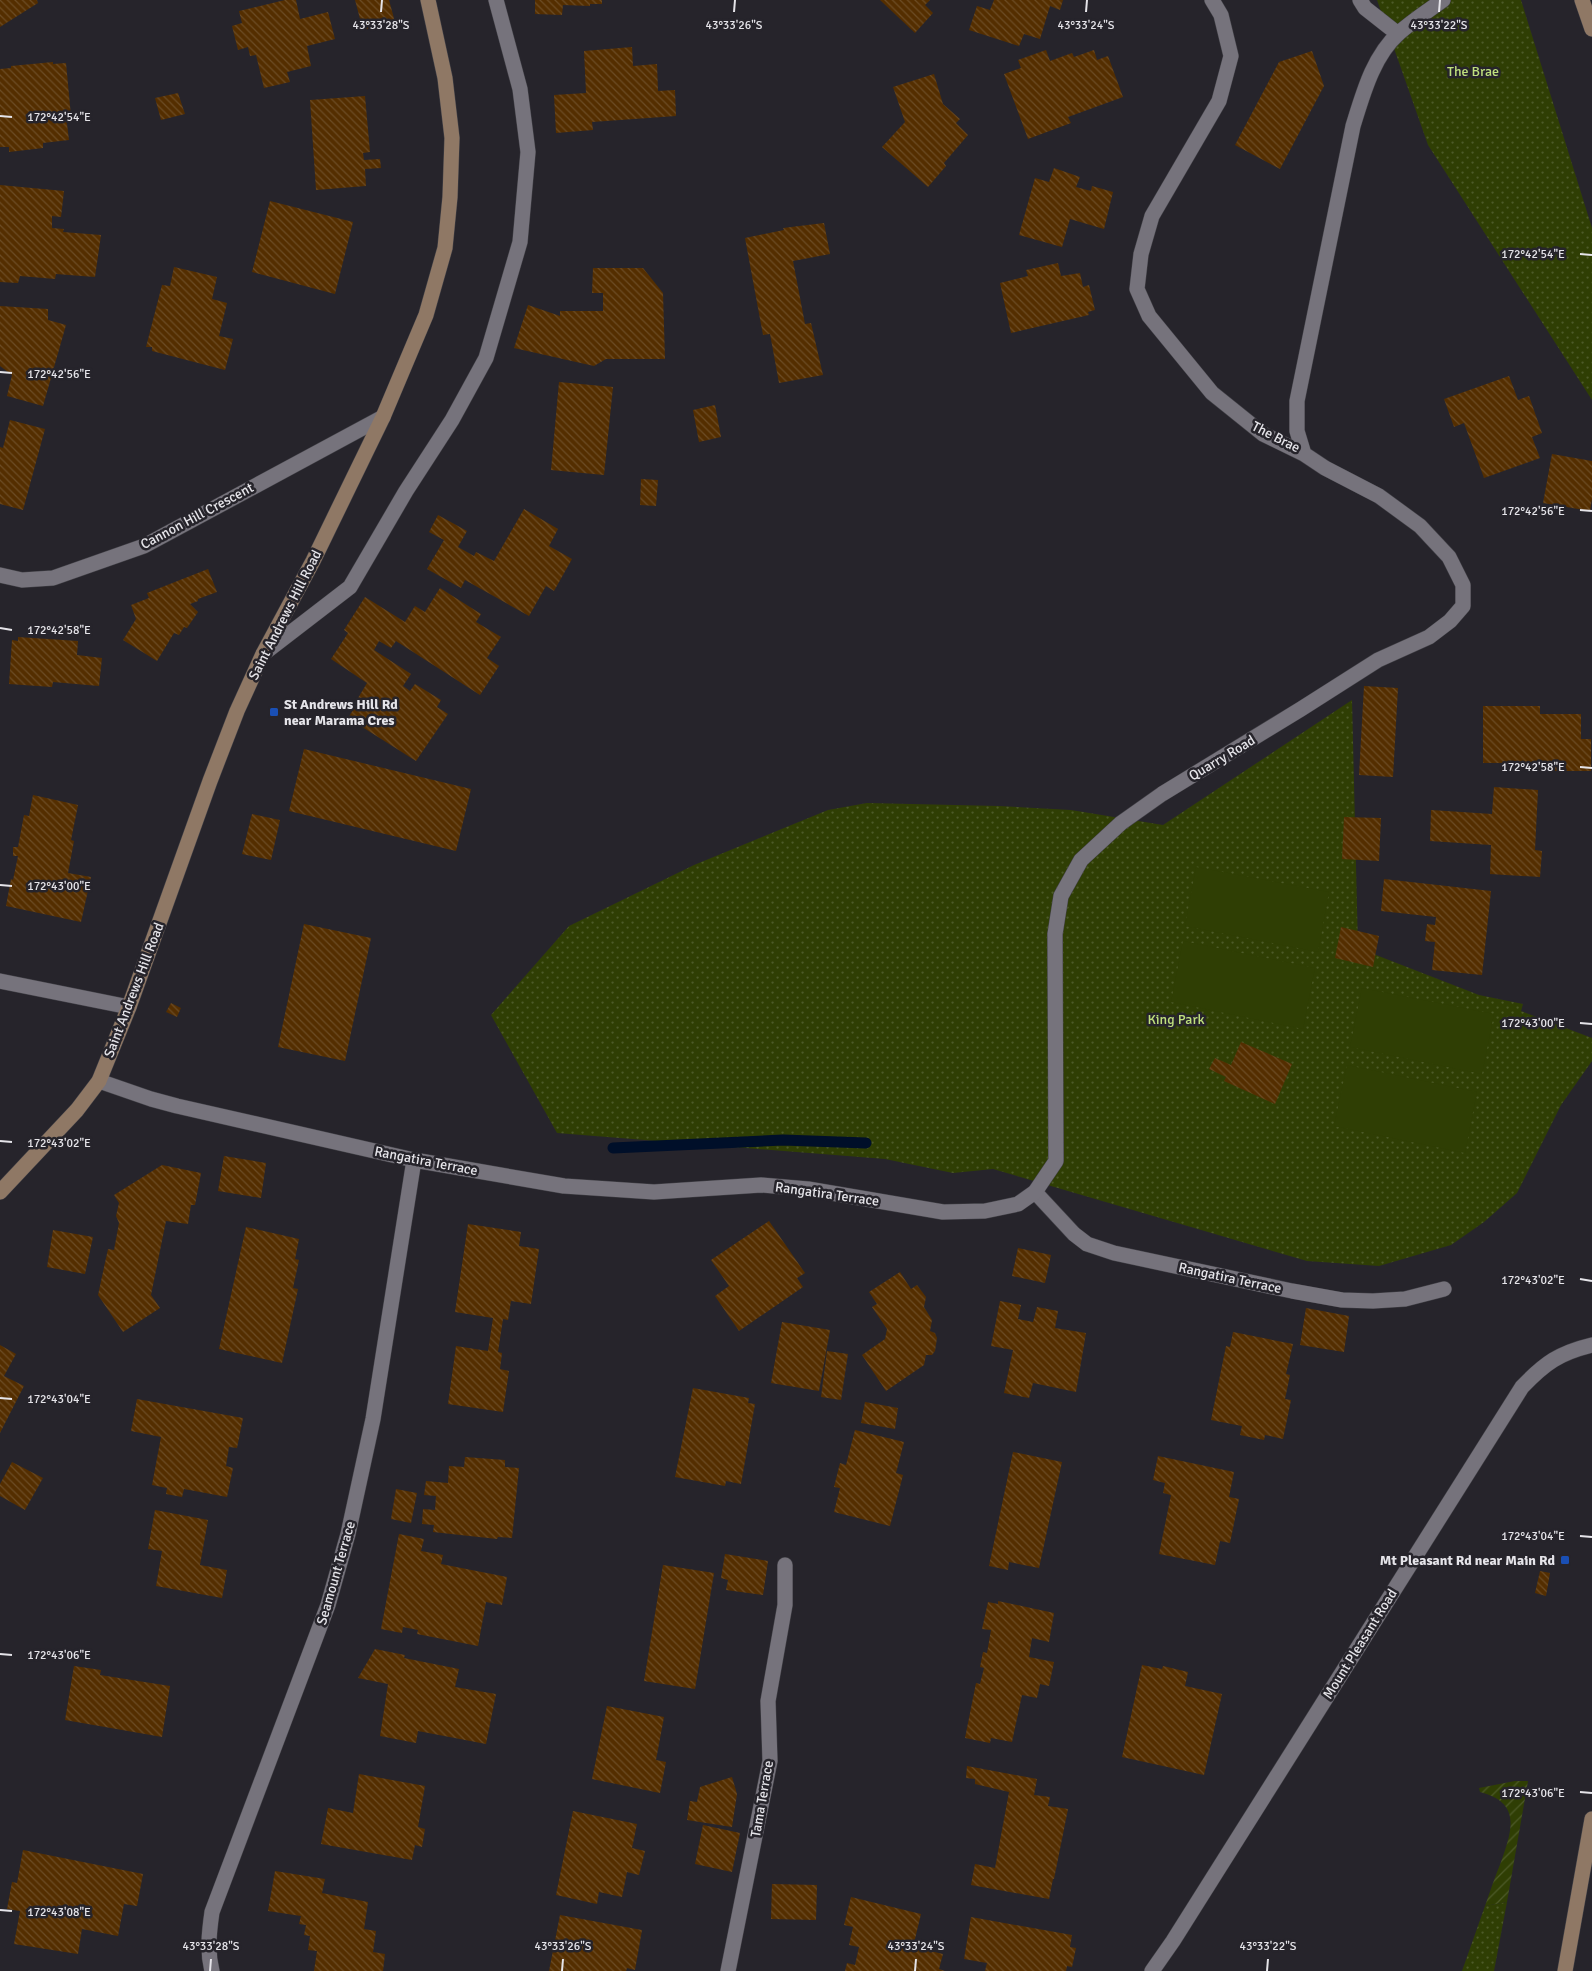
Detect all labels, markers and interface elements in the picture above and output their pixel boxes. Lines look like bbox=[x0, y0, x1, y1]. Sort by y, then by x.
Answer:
text: 43°33'28"S bbox=[352, 18, 410, 33]
text: 43°33'26"S bbox=[705, 18, 763, 33]
text: 43°33'24"S bbox=[1057, 18, 1115, 33]
text: 43°33'22"S bbox=[1410, 18, 1468, 33]
park label: The Brae bbox=[1447, 63, 1499, 80]
text: 172°42'54"E bbox=[27, 110, 91, 125]
text: 172°42'54"E bbox=[1501, 247, 1565, 262]
text: 172°42'56"E bbox=[27, 367, 91, 382]
street label: The Brae bbox=[1249, 418, 1303, 456]
street label: Cannon Hill Crescent bbox=[138, 479, 257, 553]
text: 172°42'56"E bbox=[1501, 504, 1565, 519]
street label: Saint Andrews Hill Road bbox=[245, 547, 325, 683]
text: 172°42'58"E bbox=[27, 623, 91, 638]
place label: St Andrews Hill Rd near Marama Cres bbox=[284, 696, 398, 729]
marker: St Andrews Hill Rd near Marama Cres bbox=[268, 706, 280, 718]
street label: Quarry Road bbox=[1186, 732, 1258, 784]
text: 172°42'58"E bbox=[1501, 760, 1565, 775]
text: 172°43'00"E bbox=[27, 879, 91, 894]
street label: Saint Andrews Hill Road bbox=[100, 920, 168, 1060]
park label: King Park bbox=[1147, 1011, 1205, 1028]
text: 172°43'00"E bbox=[1501, 1016, 1565, 1031]
text: 172°43'02"E bbox=[27, 1136, 91, 1151]
street label: Rangatira Terrace bbox=[373, 1143, 479, 1179]
street label: Rangatira Terrace bbox=[774, 1178, 880, 1210]
street label: Rangatira Terrace bbox=[1177, 1259, 1283, 1297]
text: 172°43'02"E bbox=[1501, 1273, 1565, 1288]
text: 172°43'04"E bbox=[27, 1392, 91, 1407]
street label: Seamount Terrace bbox=[313, 1519, 359, 1627]
text: 172°43'04"E bbox=[1501, 1529, 1565, 1544]
place label: Mt Pleasant Rd near Main Rd bbox=[1380, 1552, 1555, 1569]
marker: Mt Pleasant Rd near Main Rd bbox=[1559, 1554, 1571, 1566]
street label: Mount Pleasant Road bbox=[1319, 1586, 1401, 1702]
text: 172°43'06"E bbox=[27, 1648, 91, 1663]
street label: Tama Terrace bbox=[747, 1759, 777, 1839]
text: 172°43'06"E bbox=[1501, 1786, 1565, 1801]
text: 172°43'08"E bbox=[27, 1905, 91, 1920]
text: 43°33'28"S bbox=[182, 1939, 240, 1954]
text: 43°33'26"S bbox=[534, 1939, 592, 1954]
text: 43°33'24"S bbox=[887, 1939, 945, 1954]
text: 43°33'22"S bbox=[1239, 1939, 1297, 1954]

